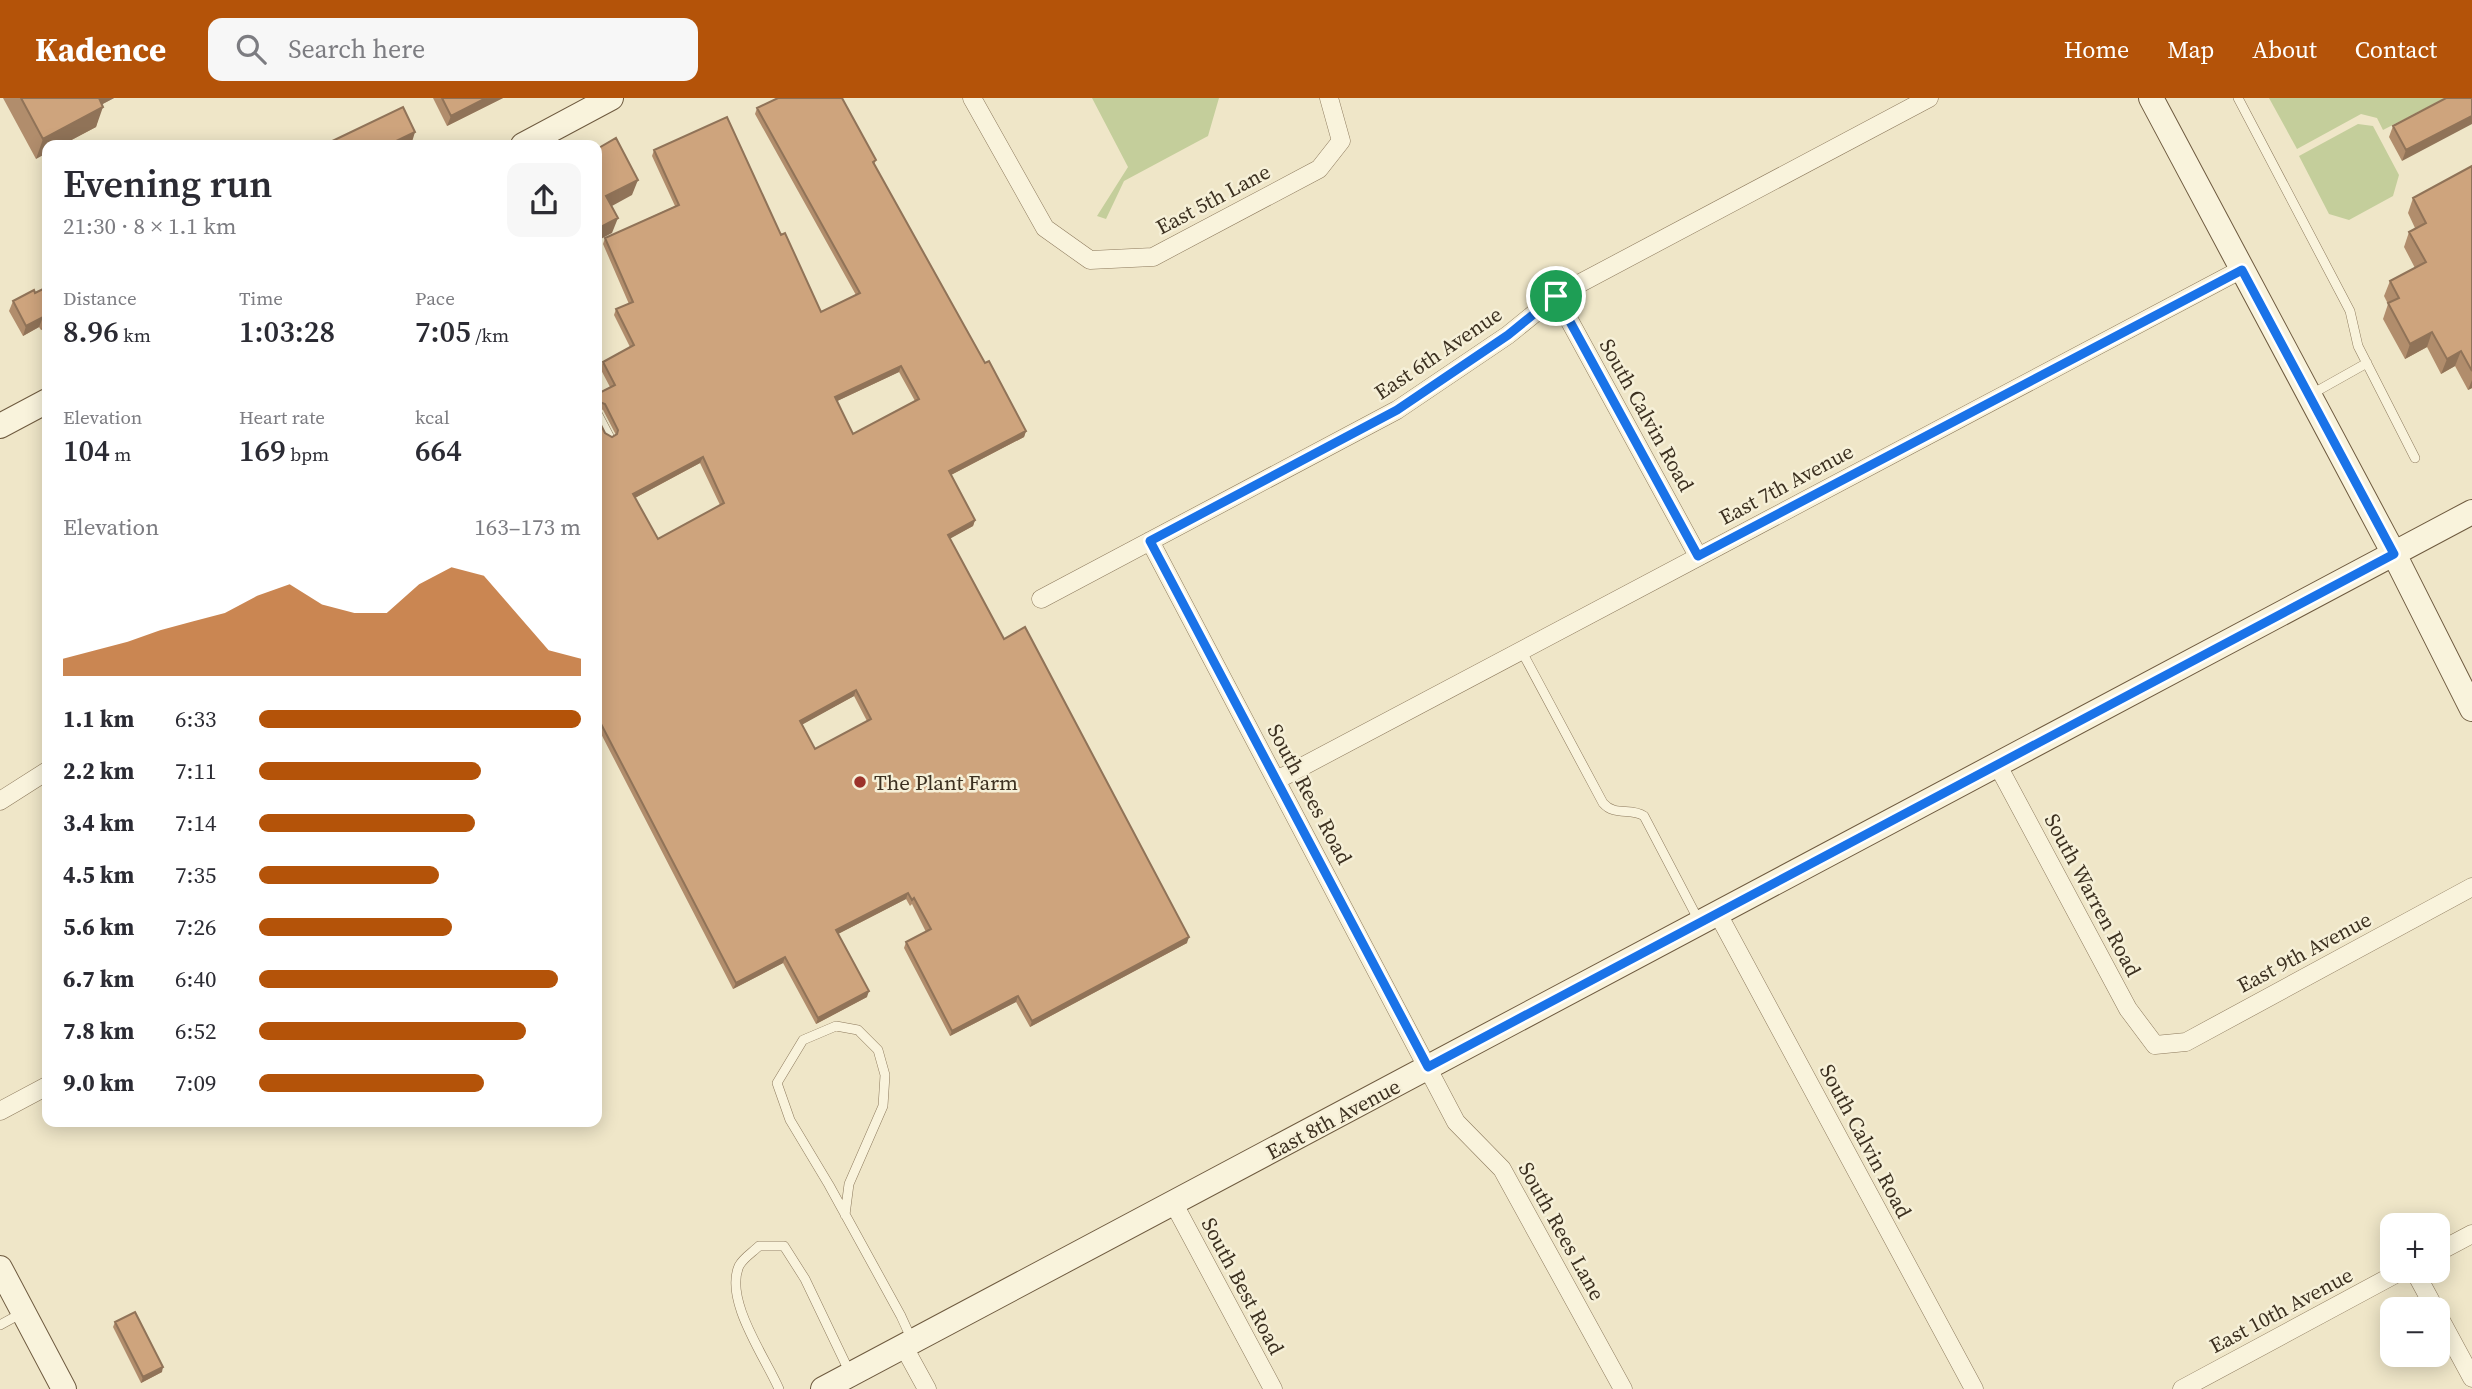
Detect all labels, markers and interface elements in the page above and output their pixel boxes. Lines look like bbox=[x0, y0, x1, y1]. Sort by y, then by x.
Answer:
search box bbox=[208, 18, 698, 81]
text: Kadence bbox=[35, 27, 166, 72]
icon: search bbox=[232, 30, 270, 68]
text: Search here bbox=[288, 31, 425, 67]
text: Home bbox=[2064, 33, 2129, 66]
text: Map bbox=[2167, 33, 2214, 66]
text: About bbox=[2252, 33, 2317, 66]
text: Contact bbox=[2355, 33, 2437, 66]
street label: East 5th Lane bbox=[1151, 157, 1275, 241]
text: Evening run bbox=[63, 158, 272, 210]
button: share bbox=[507, 163, 581, 237]
text: 21:30 · 8 × 1.1 km bbox=[63, 210, 237, 242]
pin bbox=[1526, 266, 1586, 326]
icon: arrive bbox=[1537, 277, 1575, 315]
text: Distance bbox=[63, 285, 137, 311]
text: Time bbox=[239, 285, 283, 311]
text: Pace bbox=[415, 285, 455, 311]
street label: East 6th Avenue bbox=[1369, 300, 1507, 406]
text: 8.96 bbox=[63, 311, 119, 352]
text: 1:03:28 bbox=[239, 311, 335, 352]
text: 7:05 bbox=[415, 311, 471, 352]
text: km bbox=[119, 322, 151, 348]
text: /km bbox=[471, 322, 509, 348]
street label: South Calvin Road bbox=[1593, 333, 1701, 497]
text: Elevation bbox=[63, 404, 142, 430]
text: Heart rate bbox=[239, 404, 325, 430]
text: kcal bbox=[415, 404, 450, 430]
text: 104 bbox=[63, 430, 110, 471]
text: 169 bbox=[239, 430, 286, 471]
text: 664 bbox=[415, 430, 462, 471]
street label: East 7th Avenue bbox=[1714, 436, 1858, 532]
text: m bbox=[110, 441, 131, 467]
text: bpm bbox=[286, 441, 329, 467]
text: Elevation bbox=[63, 511, 159, 543]
text: 163–173 m bbox=[474, 511, 581, 543]
text: 1.1 km bbox=[63, 703, 134, 735]
text: 6:33 bbox=[175, 703, 216, 735]
street label: South Rees Road bbox=[1261, 719, 1359, 869]
text: 2.2 km bbox=[63, 755, 134, 787]
text: 7:11 bbox=[175, 755, 216, 787]
place label: The Plant Farm bbox=[874, 768, 1018, 797]
marker: The Plant Farm bbox=[852, 774, 868, 790]
text: 3.4 km bbox=[63, 807, 134, 839]
text: 7:14 bbox=[175, 807, 216, 839]
street label: South Warren Road bbox=[2038, 808, 2148, 982]
text: 4.5 km bbox=[63, 859, 134, 891]
text: 7:35 bbox=[175, 859, 216, 891]
street label: East 9th Avenue bbox=[2232, 904, 2376, 1000]
text: 5.6 km bbox=[63, 911, 134, 943]
text: 7:26 bbox=[175, 911, 216, 943]
text: 6.7 km bbox=[63, 963, 134, 995]
text: 6:40 bbox=[175, 963, 216, 995]
text: 7.8 km bbox=[63, 1015, 134, 1047]
text: 6:52 bbox=[175, 1015, 216, 1047]
street label: South Calvin Road bbox=[1813, 1059, 1919, 1223]
text: 9.0 km bbox=[63, 1067, 134, 1099]
text: 7:09 bbox=[175, 1067, 216, 1099]
street label: East 8th Avenue bbox=[1261, 1071, 1405, 1167]
street label: South Rees Lane bbox=[1512, 1157, 1612, 1305]
street label: South Best Road bbox=[1195, 1213, 1291, 1360]
map controls bbox=[2380, 1213, 2450, 1367]
button: + bbox=[2380, 1213, 2450, 1283]
street label: East 10th Avenue bbox=[2204, 1260, 2358, 1360]
button: − bbox=[2380, 1297, 2450, 1367]

